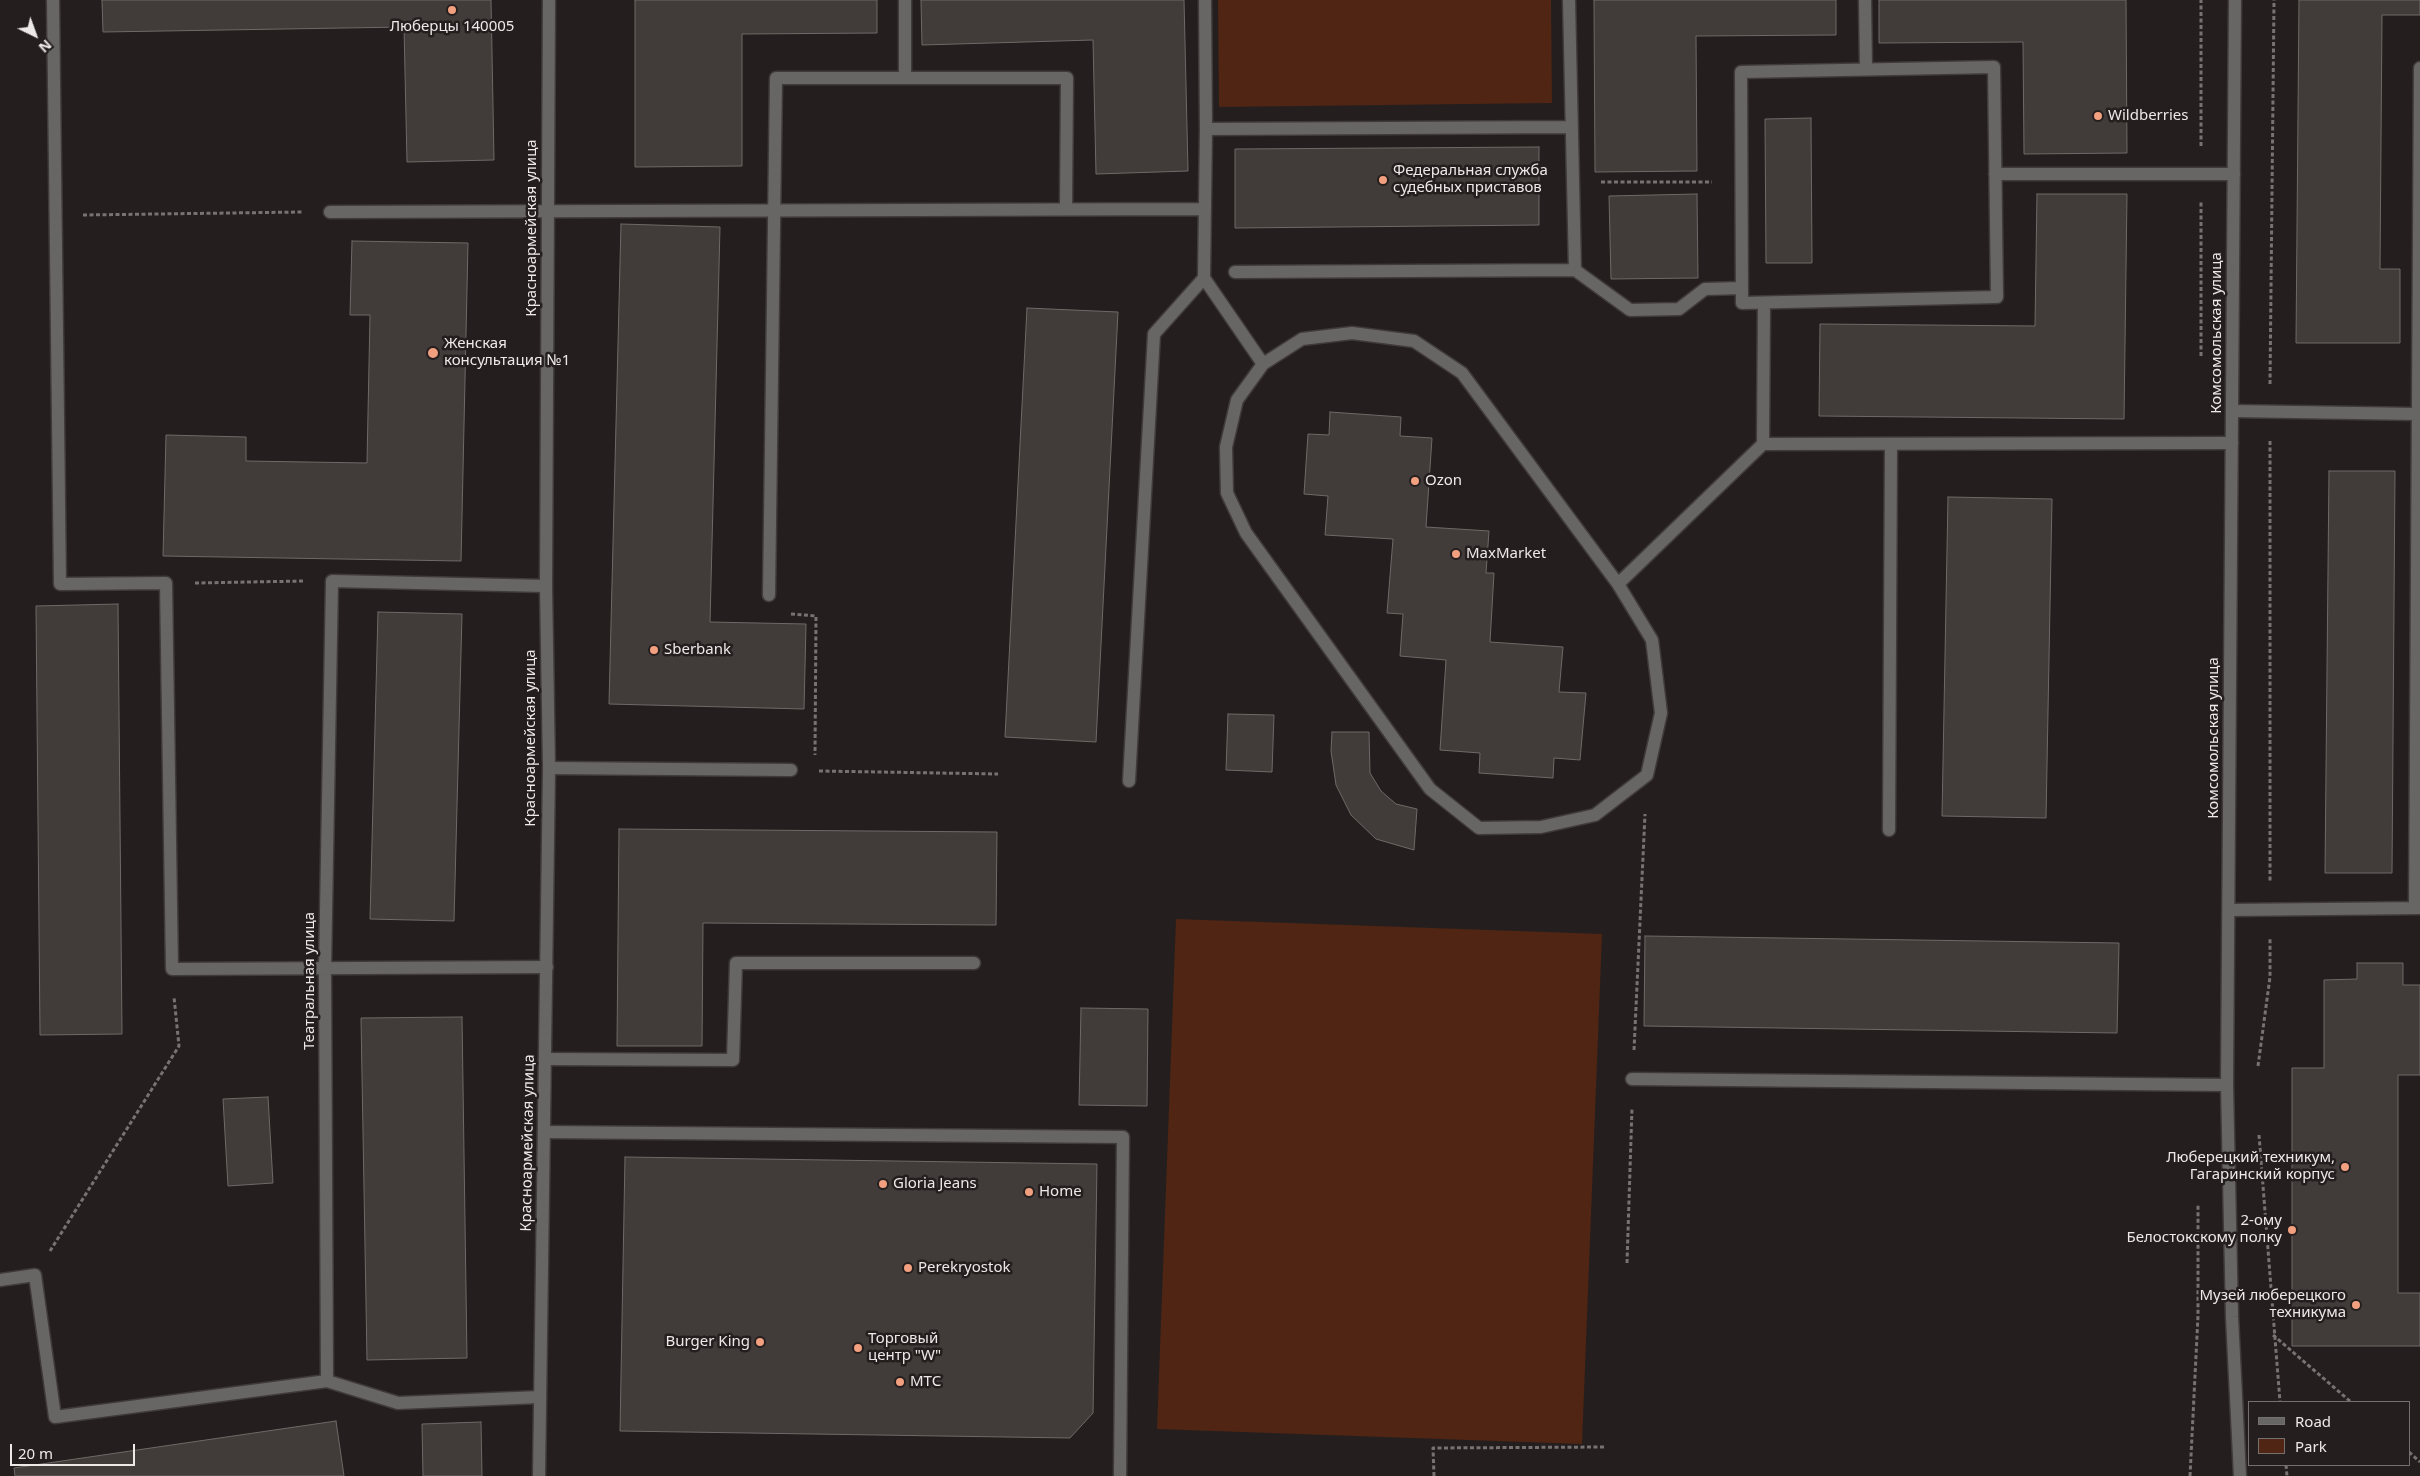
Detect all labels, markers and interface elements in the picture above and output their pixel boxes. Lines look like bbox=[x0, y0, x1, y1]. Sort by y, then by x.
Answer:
marker: Люберцы 140005 bbox=[446, 4, 458, 16]
north arrow bbox=[10, 10, 60, 60]
place label: Люберцы 140005 bbox=[390, 18, 514, 36]
text: N bbox=[35, 36, 56, 57]
place label: Wildberries bbox=[2108, 107, 2189, 125]
marker: Wildberries bbox=[2092, 110, 2104, 122]
street label: Красноармейская улица bbox=[523, 139, 541, 317]
place label: Федеральная служба судебных приставов bbox=[1393, 162, 1548, 197]
marker: Федеральная служба судебных приставов bbox=[1377, 174, 1389, 186]
street label: Комсомольская улица bbox=[2208, 252, 2226, 414]
place label: Женская консультация №1 bbox=[444, 335, 570, 370]
marker: Женская консультация №1 bbox=[426, 346, 440, 360]
place label: Ozon bbox=[1425, 472, 1462, 490]
marker: Ozon bbox=[1409, 475, 1421, 487]
place label: MaxMarket bbox=[1466, 545, 1546, 563]
marker: MaxMarket bbox=[1450, 548, 1462, 560]
place label: Sberbank bbox=[664, 641, 731, 659]
marker: Sberbank bbox=[648, 644, 660, 656]
street label: Красноармейская улица bbox=[522, 649, 540, 827]
street label: Комсомольская улица bbox=[2205, 657, 2223, 819]
street label: Театральная улица bbox=[301, 912, 319, 1050]
street label: Красноармейская улица bbox=[517, 1054, 539, 1232]
place label: Люберецкий техникум, Гагаринский корпус bbox=[2166, 1149, 2335, 1184]
marker: Люберецкий техникум, Гагаринский корпус bbox=[2339, 1161, 2351, 1173]
place label: Gloria Jeans bbox=[893, 1175, 977, 1193]
marker: Gloria Jeans bbox=[877, 1178, 889, 1190]
place label: Home bbox=[1039, 1183, 1082, 1201]
marker: Home bbox=[1023, 1186, 1035, 1198]
place label: 2-ому Белостокскому полку bbox=[2127, 1212, 2282, 1247]
marker: 2-ому Белостокскому полку bbox=[2286, 1224, 2298, 1236]
place label: Perekryostok bbox=[918, 1259, 1011, 1277]
marker: Perekryostok bbox=[902, 1262, 914, 1274]
place label: Музей люберецкого техникума bbox=[2199, 1287, 2346, 1322]
marker: Музей люберецкого техникума bbox=[2350, 1299, 2362, 1311]
place label: Торговый центр "W" bbox=[868, 1330, 941, 1365]
place label: Burger King bbox=[666, 1333, 750, 1351]
marker: Burger King bbox=[754, 1336, 766, 1348]
marker: Торговый центр "W" bbox=[852, 1342, 864, 1354]
place label: МТС bbox=[910, 1373, 941, 1391]
marker: МТС bbox=[894, 1376, 906, 1388]
legend bbox=[2248, 1401, 2410, 1466]
text: Road bbox=[2295, 1411, 2331, 1431]
scale bar bbox=[12, 1434, 138, 1466]
text: Park bbox=[2295, 1436, 2327, 1456]
text: 20 m bbox=[18, 1443, 53, 1463]

